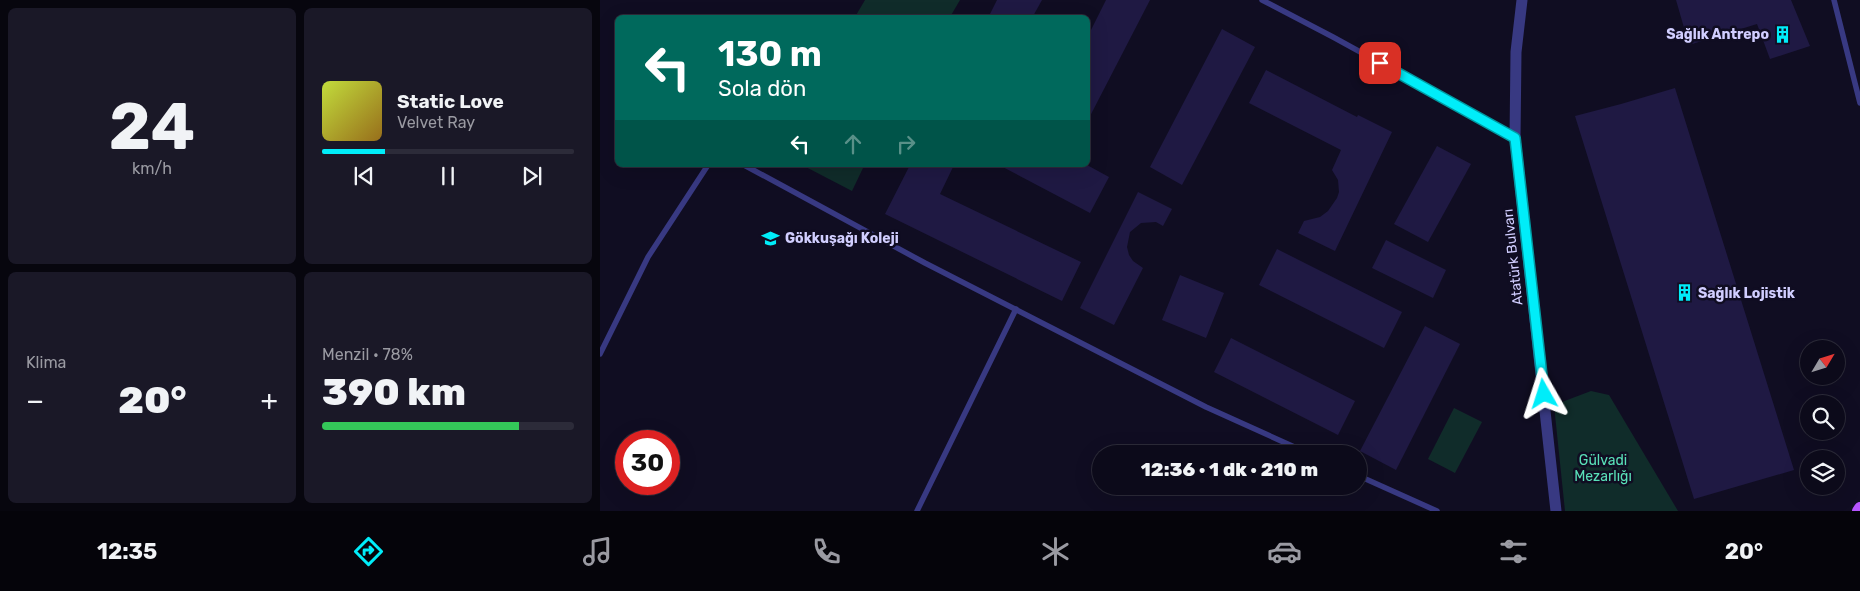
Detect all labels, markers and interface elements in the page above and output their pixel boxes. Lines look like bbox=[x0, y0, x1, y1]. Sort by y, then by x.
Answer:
building icon: Sağlık Antrepo bbox=[1773, 24, 1793, 44]
place label: Sağlık Antrepo bbox=[1666, 26, 1769, 43]
text: 130 m bbox=[718, 33, 822, 75]
icon: left bbox=[635, 35, 700, 100]
pin bbox=[1359, 42, 1401, 84]
icon: arrive bbox=[1366, 49, 1394, 77]
text: Sola dön bbox=[718, 75, 806, 102]
text: 24 bbox=[109, 88, 195, 165]
text: Static Love bbox=[397, 90, 504, 113]
text: Velvet Ray bbox=[397, 113, 475, 132]
icon: left bbox=[786, 130, 814, 158]
icon: ahead bbox=[839, 130, 867, 158]
icon: right bbox=[892, 130, 920, 158]
text: km/h bbox=[132, 159, 172, 178]
icon: previous bbox=[350, 162, 378, 190]
icon: pause bbox=[434, 162, 462, 190]
icon: next bbox=[518, 162, 546, 190]
street label: Atatürk Bulvarı bbox=[1499, 208, 1527, 306]
school or university icon: Gökkuşağı Koleji bbox=[761, 228, 781, 248]
place label: Gökkuşağı Koleji bbox=[785, 230, 899, 247]
building icon: Sağlık Lojistik bbox=[1674, 283, 1694, 303]
place label: Sağlık Lojistik bbox=[1698, 285, 1796, 302]
north arrow bbox=[1800, 340, 1845, 385]
map controls bbox=[1800, 340, 1845, 495]
text: Menzil · 78% bbox=[322, 345, 413, 364]
text: Klima bbox=[26, 353, 66, 372]
position arrow bbox=[1517, 367, 1569, 419]
text: 390 km bbox=[322, 369, 466, 415]
text: 20° bbox=[118, 377, 187, 423]
text: − bbox=[26, 384, 44, 417]
text: + bbox=[261, 384, 278, 417]
button: search bbox=[1800, 395, 1845, 440]
speed limit sign: 30 bbox=[615, 430, 680, 495]
button: layers bbox=[1800, 450, 1845, 495]
park label: Gülvadi Mezarlığı bbox=[1574, 452, 1632, 485]
text: 12:36 · 1 dk · 210 m bbox=[1141, 458, 1318, 481]
icon: directions bbox=[351, 534, 386, 569]
icon: music bbox=[580, 534, 615, 569]
icon: phone bbox=[809, 534, 844, 569]
icon: climate bbox=[1038, 534, 1073, 569]
icon: car bbox=[1267, 534, 1302, 569]
icon: filters bbox=[1496, 534, 1531, 569]
text: 12:35 bbox=[97, 538, 157, 565]
text: 20° bbox=[1725, 538, 1763, 565]

